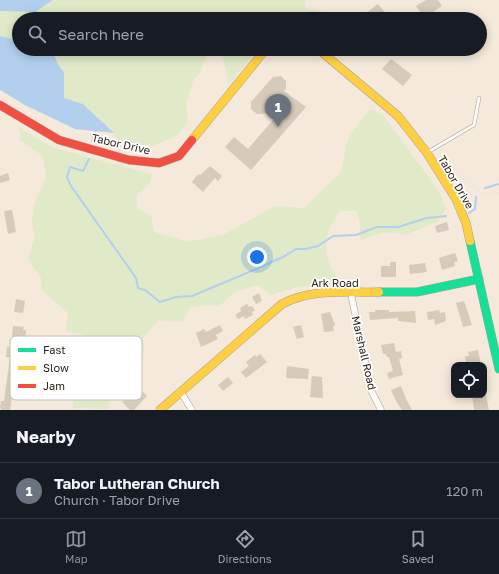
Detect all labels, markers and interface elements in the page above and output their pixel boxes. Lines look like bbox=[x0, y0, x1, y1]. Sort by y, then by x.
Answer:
search box bbox=[12, 12, 487, 56]
icon: search bbox=[26, 23, 48, 45]
text: Search here bbox=[58, 25, 144, 43]
pin: 1 bbox=[265, 94, 291, 127]
street label: Tabor Drive bbox=[91, 130, 152, 157]
street label: Tabor Drive bbox=[436, 153, 477, 211]
your location bbox=[247, 247, 267, 267]
street label: Ark Road bbox=[311, 276, 359, 289]
street label: Marshall Road bbox=[350, 315, 379, 391]
legend bbox=[10, 336, 142, 400]
text: Fast bbox=[43, 343, 66, 356]
text: Slow bbox=[43, 361, 69, 374]
map controls bbox=[451, 362, 487, 398]
button: locate bbox=[451, 362, 487, 398]
text: Jam bbox=[43, 379, 65, 392]
text: Nearby bbox=[16, 426, 76, 447]
text: Tabor Lutheran Church bbox=[54, 474, 219, 492]
text: 1 bbox=[26, 483, 32, 499]
text: 120 m bbox=[446, 483, 483, 499]
text: Church · Tabor Drive bbox=[54, 492, 180, 508]
tab: Map bbox=[65, 528, 88, 565]
tab: Directions bbox=[218, 528, 272, 565]
tab: Saved bbox=[402, 528, 434, 565]

